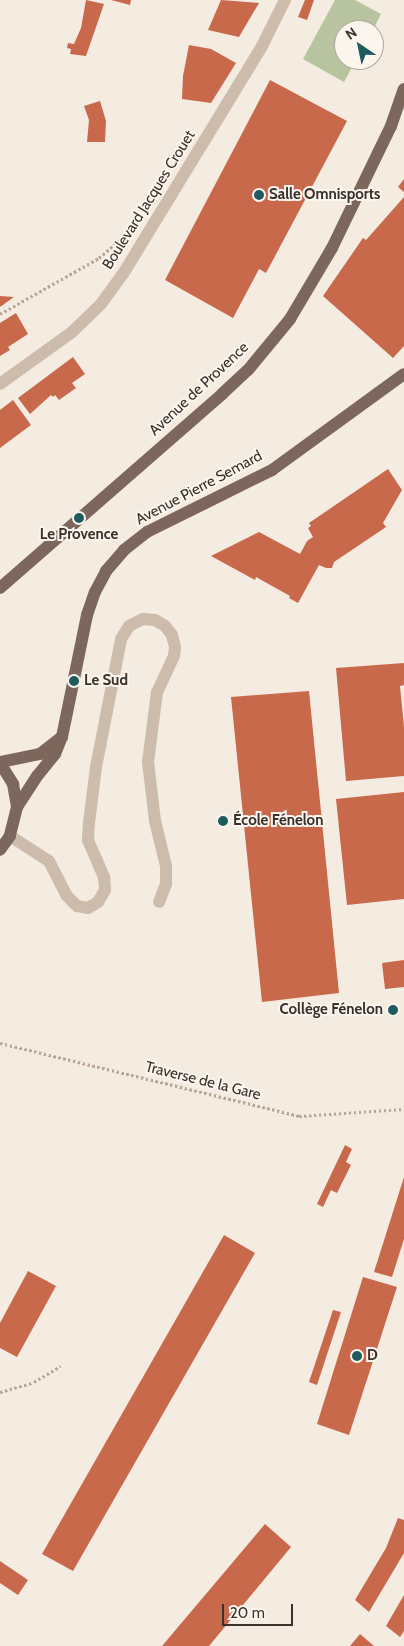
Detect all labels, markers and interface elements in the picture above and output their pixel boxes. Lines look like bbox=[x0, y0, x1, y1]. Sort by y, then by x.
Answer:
north arrow bbox=[334, 20, 384, 70]
text: N bbox=[342, 23, 360, 44]
street label: Boulevard Jacques Crouet bbox=[99, 127, 199, 273]
place label: Salle Omnisports bbox=[269, 186, 380, 204]
marker: Salle Omnisports bbox=[253, 189, 265, 201]
street label: Avenue de Provence bbox=[146, 338, 252, 440]
street label: Avenue Pierre Semard bbox=[133, 447, 265, 529]
marker: Le Provence bbox=[73, 512, 85, 524]
place label: Le Provence bbox=[40, 526, 118, 544]
place label: Le Sud bbox=[84, 672, 128, 690]
marker: Le Sud bbox=[68, 675, 80, 687]
place label: École Fénelon bbox=[233, 812, 323, 830]
marker: École Fénelon bbox=[217, 815, 229, 827]
place label: Collège Fénelon bbox=[280, 1001, 383, 1019]
marker: Collège Fénelon bbox=[387, 1004, 399, 1016]
street label: Traverse de la Gare bbox=[143, 1058, 263, 1104]
place label: D bbox=[367, 1347, 378, 1365]
marker: D bbox=[351, 1350, 363, 1362]
scale bar bbox=[224, 1594, 295, 1626]
text: 20 m bbox=[230, 1604, 265, 1622]

